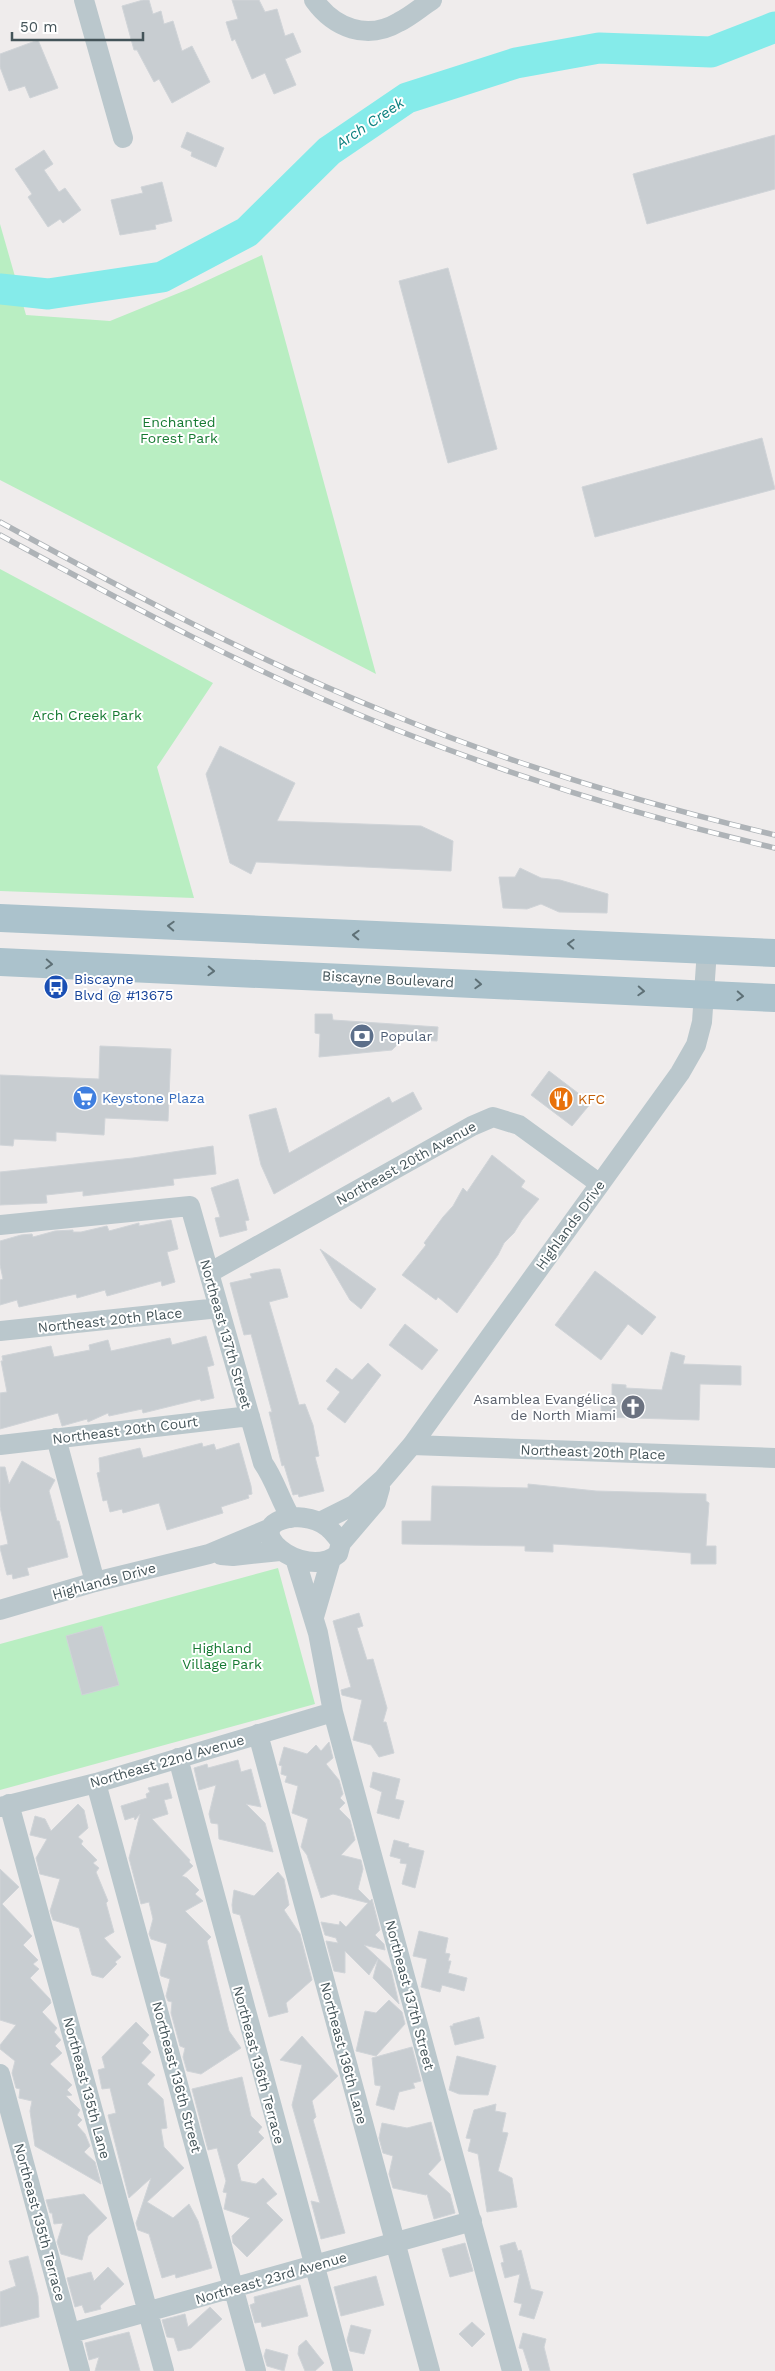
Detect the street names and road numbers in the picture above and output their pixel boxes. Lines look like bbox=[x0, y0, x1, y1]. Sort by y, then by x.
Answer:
street label: Biscayne Boulevard bbox=[322, 968, 454, 990]
street label: Northeast 20th Avenue bbox=[333, 1118, 479, 1208]
street label: Highlands Drive bbox=[532, 1177, 608, 1273]
street label: Northeast 137th Street bbox=[197, 1258, 255, 1411]
street label: Northeast 20th Place bbox=[37, 1304, 183, 1336]
street label: Northeast 20th Court bbox=[51, 1413, 199, 1447]
street label: Northeast 20th Place bbox=[520, 1441, 666, 1463]
street label: Highlands Drive bbox=[50, 1559, 158, 1603]
street label: Northeast 22nd Avenue bbox=[88, 1731, 246, 1791]
street label: Northeast 137th Street bbox=[382, 1918, 438, 2072]
street label: Northeast 136th Lane bbox=[317, 1980, 371, 2126]
street label: Northeast 136th Terrace bbox=[230, 1984, 288, 2146]
street label: Northeast 136th Street bbox=[149, 2000, 205, 2154]
street label: Northeast 135th Lane bbox=[60, 2015, 114, 2161]
street label: Northeast 135th Terrace bbox=[11, 2141, 69, 2303]
street label: Northeast 23rd Avenue bbox=[193, 2249, 349, 2307]

